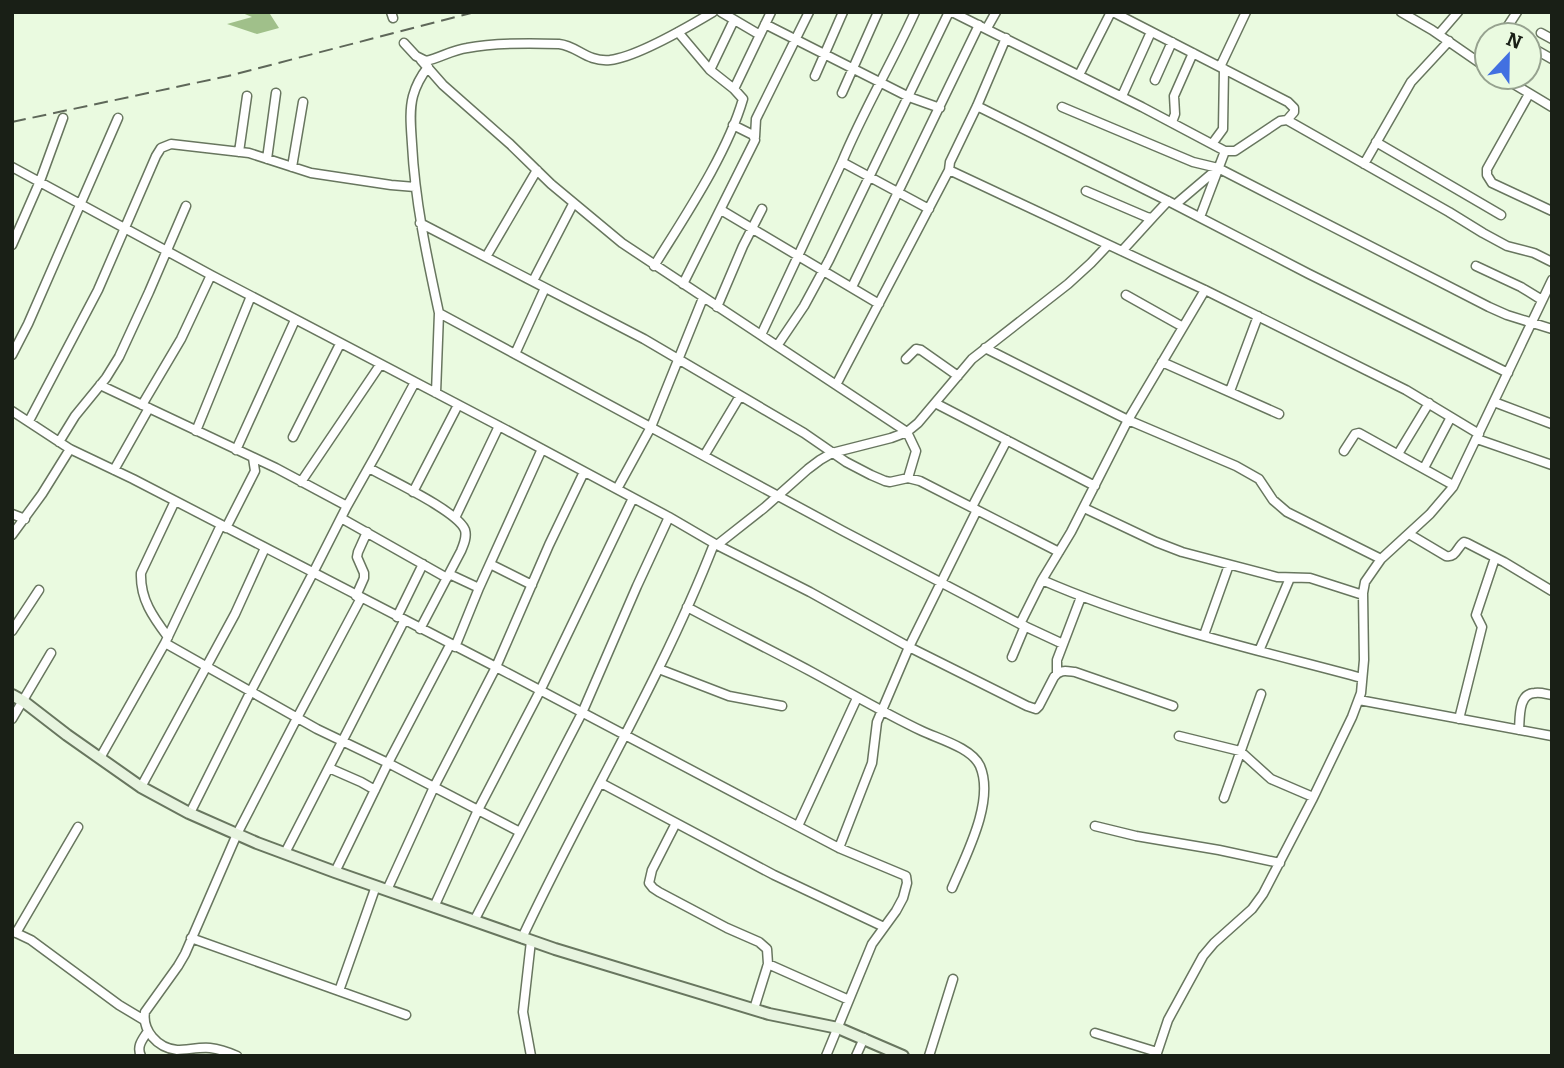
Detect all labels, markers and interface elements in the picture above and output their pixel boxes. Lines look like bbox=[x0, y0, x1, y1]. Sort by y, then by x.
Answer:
north arrow bbox=[1473, 21, 1543, 91]
text: N bbox=[1503, 27, 1526, 54]

